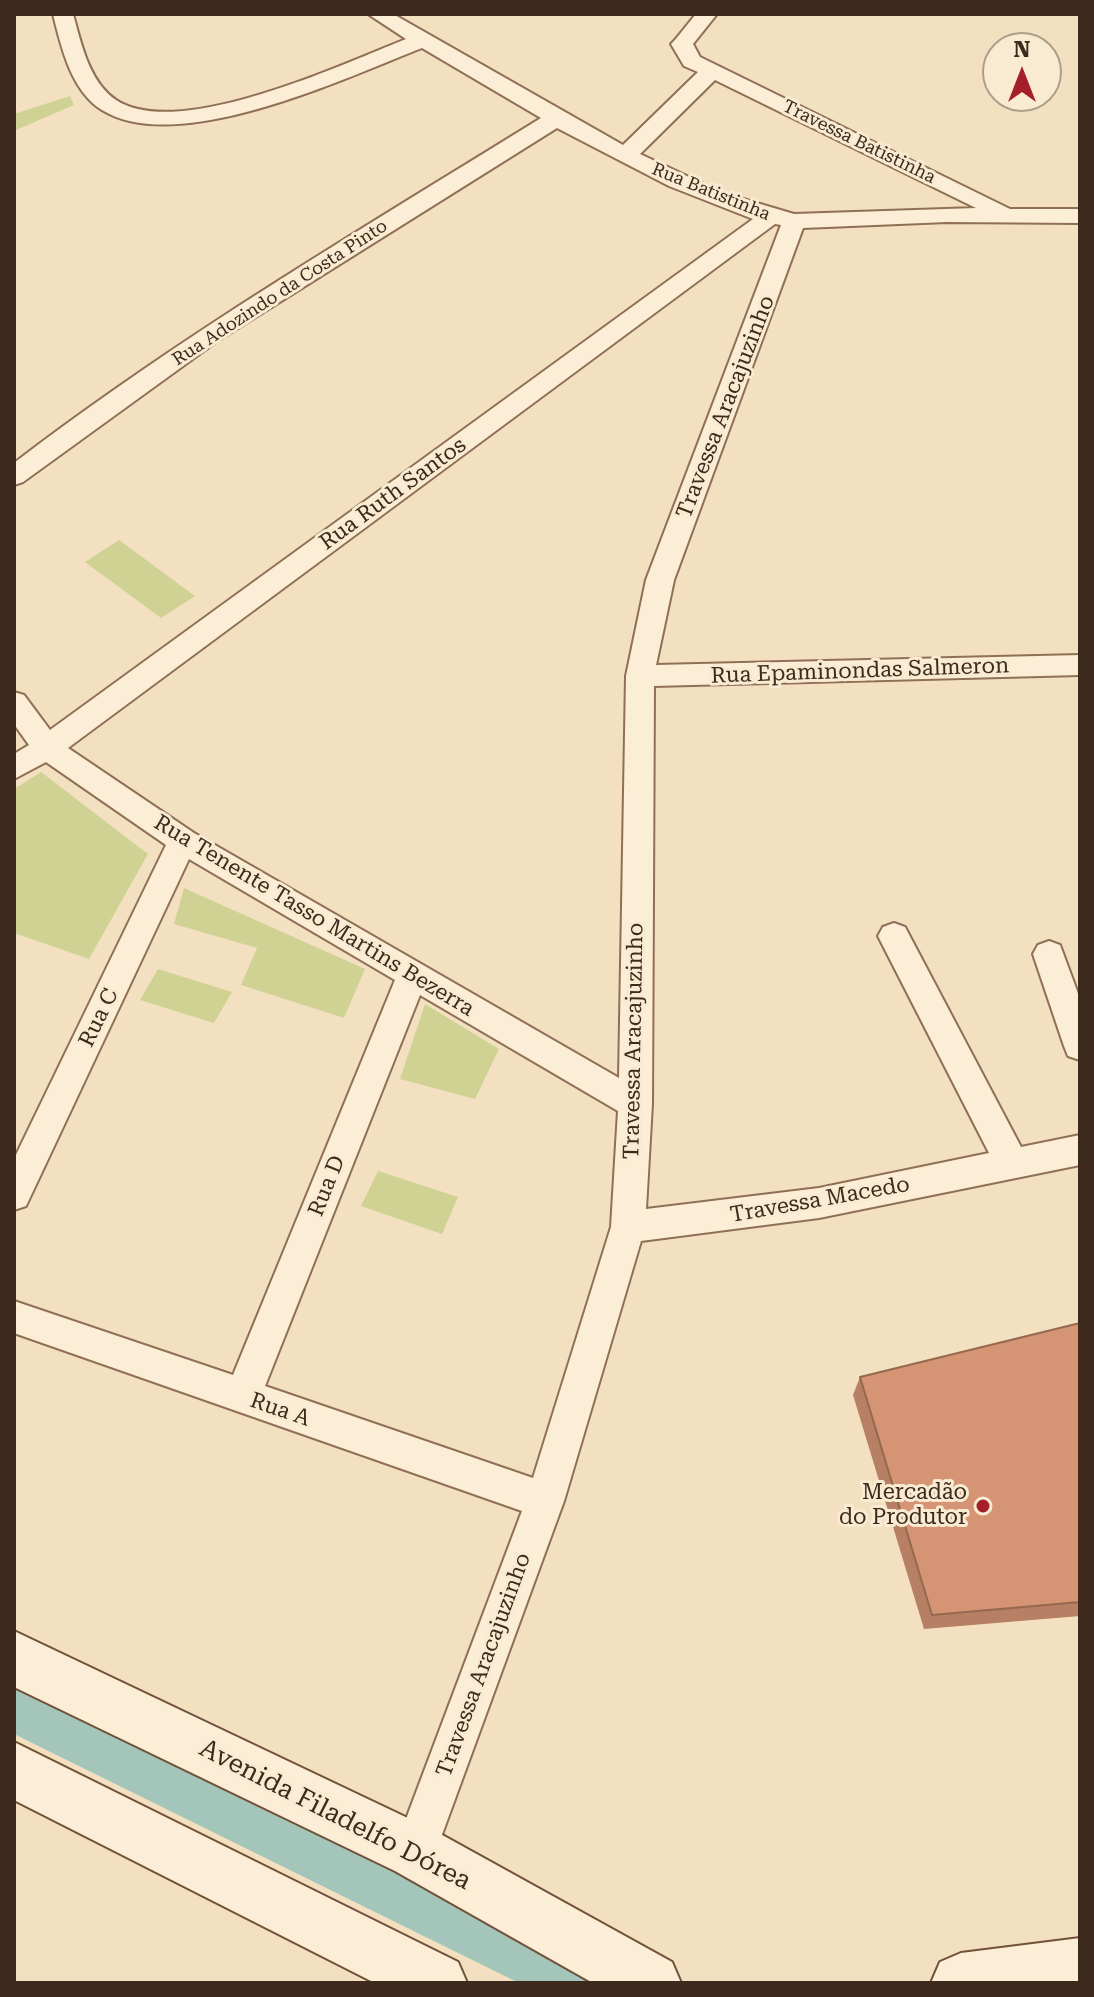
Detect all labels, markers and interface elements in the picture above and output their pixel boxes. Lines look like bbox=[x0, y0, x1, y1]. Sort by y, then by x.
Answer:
north arrow bbox=[982, 32, 1062, 112]
text: N bbox=[1014, 37, 1030, 62]
street label: Travessa Batistinha bbox=[779, 96, 939, 188]
street label: Rua Batistinha bbox=[649, 158, 773, 226]
street label: Rua Adozindo da Costa Pinto bbox=[169, 215, 391, 371]
street label: Travessa Aracajuzinho bbox=[671, 292, 781, 522]
street label: Rua Ruth Santos bbox=[315, 432, 471, 556]
street label: Rua Epaminondas Salmeron bbox=[710, 653, 1010, 689]
street label: Rua Tenente Tasso Martins Bezerra bbox=[149, 810, 479, 1022]
street label: Travessa Aracajuzinho bbox=[619, 922, 649, 1160]
street label: Rua C bbox=[74, 984, 124, 1052]
street label: Rua D bbox=[303, 1152, 351, 1220]
street label: Travessa Macedo bbox=[728, 1171, 912, 1229]
street label: Rua A bbox=[247, 1388, 313, 1432]
place label: Mercadão do Produtor bbox=[839, 1480, 967, 1532]
marker: Mercadão do Produtor bbox=[974, 1497, 992, 1515]
street label: Travessa Aracajuzinho bbox=[431, 1549, 537, 1781]
street label: Avenida Filadelfo Dórea bbox=[194, 1733, 476, 1897]

